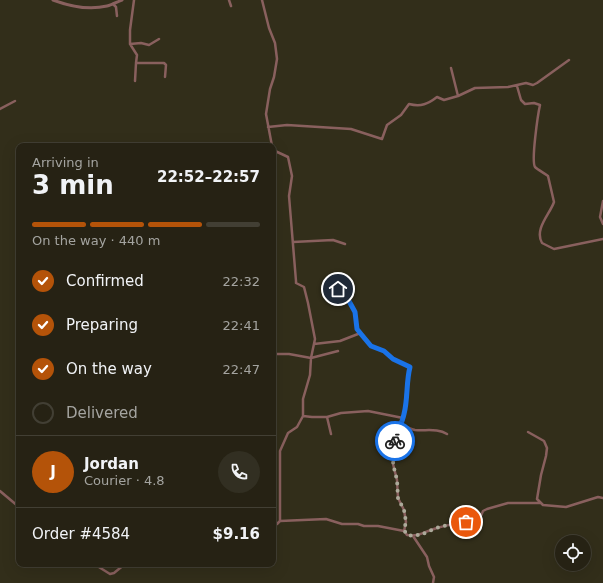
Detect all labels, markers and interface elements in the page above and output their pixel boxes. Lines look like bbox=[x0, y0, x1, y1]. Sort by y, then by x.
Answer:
text: Arriving in bbox=[32, 155, 99, 170]
text: 22:52–22:57 bbox=[157, 168, 260, 186]
text: 3 min bbox=[32, 170, 114, 200]
text: On the way · 440 m bbox=[32, 233, 160, 248]
icon: check bbox=[32, 270, 54, 292]
text: Confirmed bbox=[66, 272, 144, 290]
pin bbox=[321, 272, 355, 306]
text: 22:32 bbox=[223, 274, 260, 289]
icon: home bbox=[327, 278, 349, 300]
icon: check bbox=[32, 314, 54, 336]
text: Preparing bbox=[66, 316, 138, 334]
text: 22:41 bbox=[223, 318, 260, 333]
icon: check bbox=[32, 358, 54, 380]
text: On the way bbox=[66, 360, 152, 378]
text: 22:47 bbox=[223, 362, 260, 377]
text: Delivered bbox=[66, 404, 138, 422]
courier bbox=[375, 421, 415, 461]
icon: bike bbox=[384, 430, 406, 452]
button: phone bbox=[218, 451, 260, 493]
text: Jordan bbox=[84, 455, 139, 473]
text: J bbox=[50, 463, 56, 481]
text: Courier · 4.8 bbox=[84, 473, 165, 488]
pin bbox=[449, 505, 483, 539]
icon: bag bbox=[455, 511, 477, 533]
text: Order #4584 bbox=[32, 525, 130, 543]
text: $9.16 bbox=[213, 525, 260, 543]
map controls bbox=[555, 535, 591, 571]
button: locate bbox=[555, 535, 591, 571]

